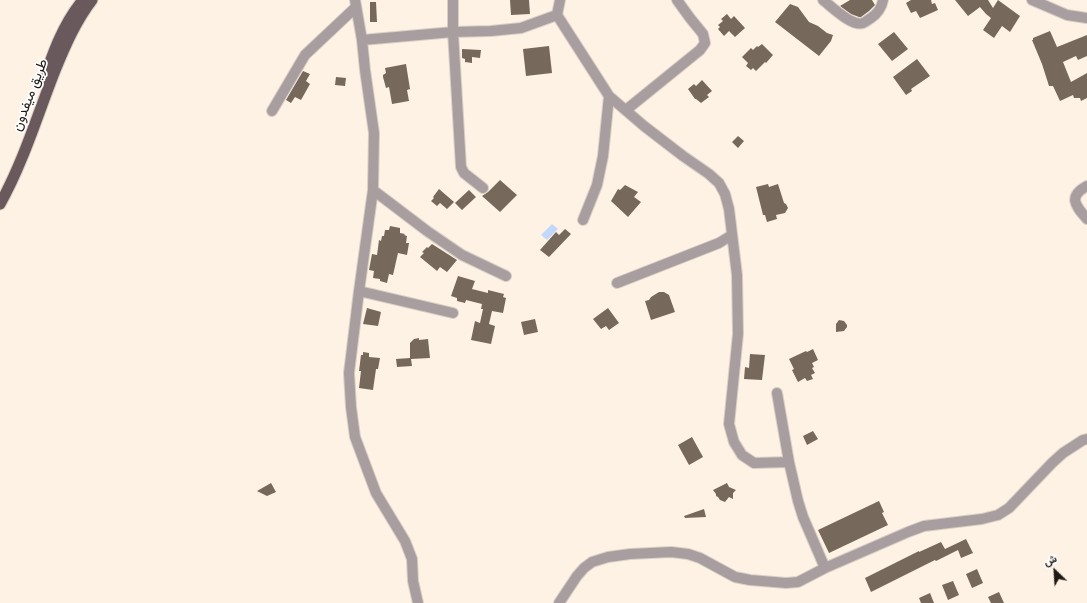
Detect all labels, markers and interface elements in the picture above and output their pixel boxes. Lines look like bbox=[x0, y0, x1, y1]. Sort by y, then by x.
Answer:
street label: طريق ميفدون bbox=[9, 57, 51, 133]
text: ش bbox=[1041, 550, 1059, 569]
north arrow bbox=[1035, 551, 1075, 591]

